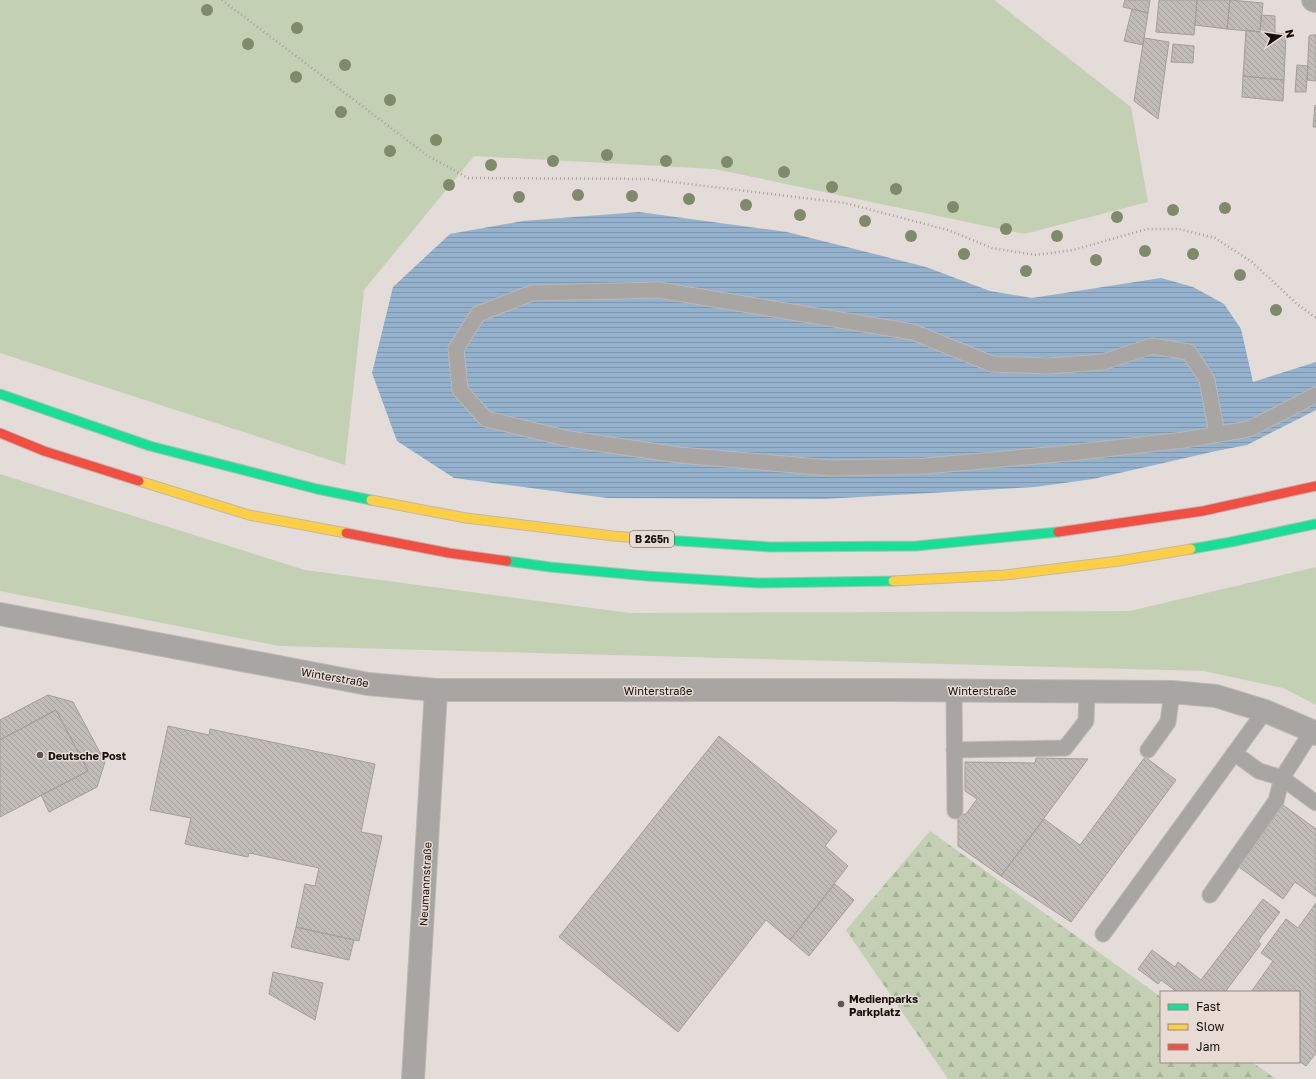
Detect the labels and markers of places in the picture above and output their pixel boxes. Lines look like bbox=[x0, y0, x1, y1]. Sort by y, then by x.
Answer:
place label: Deutsche Post bbox=[48, 749, 127, 762]
marker: Deutsche Post bbox=[35, 750, 45, 760]
place label: Medienparks Parkplatz bbox=[849, 992, 918, 1018]
marker: Medienparks Parkplatz bbox=[836, 999, 846, 1009]

